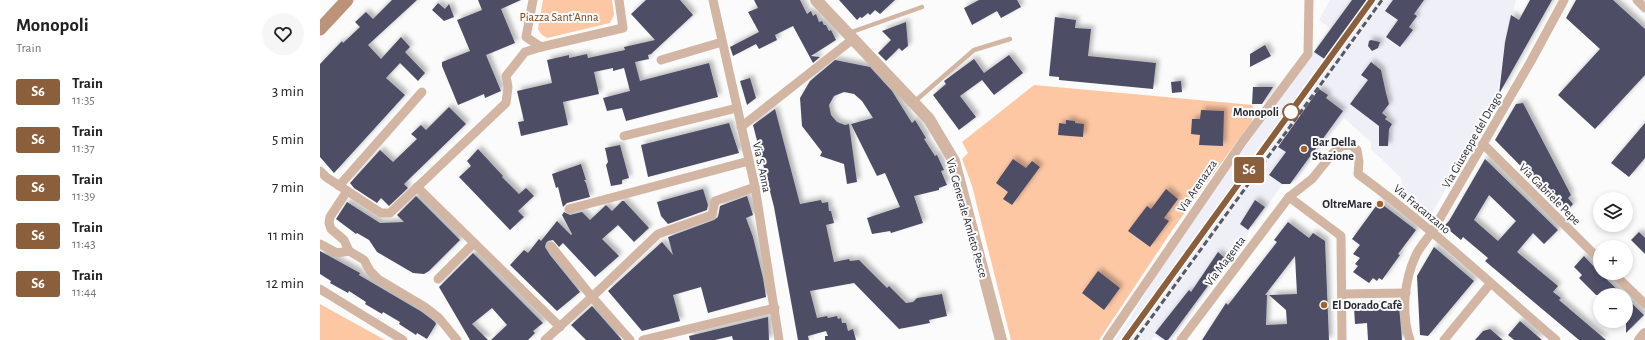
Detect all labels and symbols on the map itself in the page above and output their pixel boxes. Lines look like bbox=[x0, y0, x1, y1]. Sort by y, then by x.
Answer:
park label: Piazza Sant'Anna bbox=[519, 11, 599, 23]
street label: Via Giuseppe del Drago bbox=[1440, 90, 1504, 190]
marker: Monopoli bbox=[1282, 103, 1300, 121]
place label: Monopoli bbox=[1233, 106, 1279, 118]
place label: Bar Della Stazione bbox=[1312, 136, 1356, 162]
street label: Via S. Anna bbox=[751, 141, 773, 194]
marker: Bar Della Stazione bbox=[1299, 144, 1309, 154]
street label: Via Generale Amleto Pesce bbox=[944, 157, 990, 279]
street label: Via Arenazza bbox=[1175, 157, 1219, 214]
line badge: S6 bbox=[1231, 157, 1267, 183]
street label: Via Gabriele Pepe bbox=[1517, 161, 1583, 227]
street label: Via Fracanzano bbox=[1391, 182, 1453, 236]
place label: OltreMare bbox=[1322, 198, 1372, 210]
marker: OltreMare bbox=[1375, 199, 1385, 209]
street label: Via Magenta bbox=[1202, 233, 1248, 288]
place label: El Dorado Cafè bbox=[1332, 299, 1402, 311]
marker: El Dorado Cafè bbox=[1319, 300, 1329, 310]

